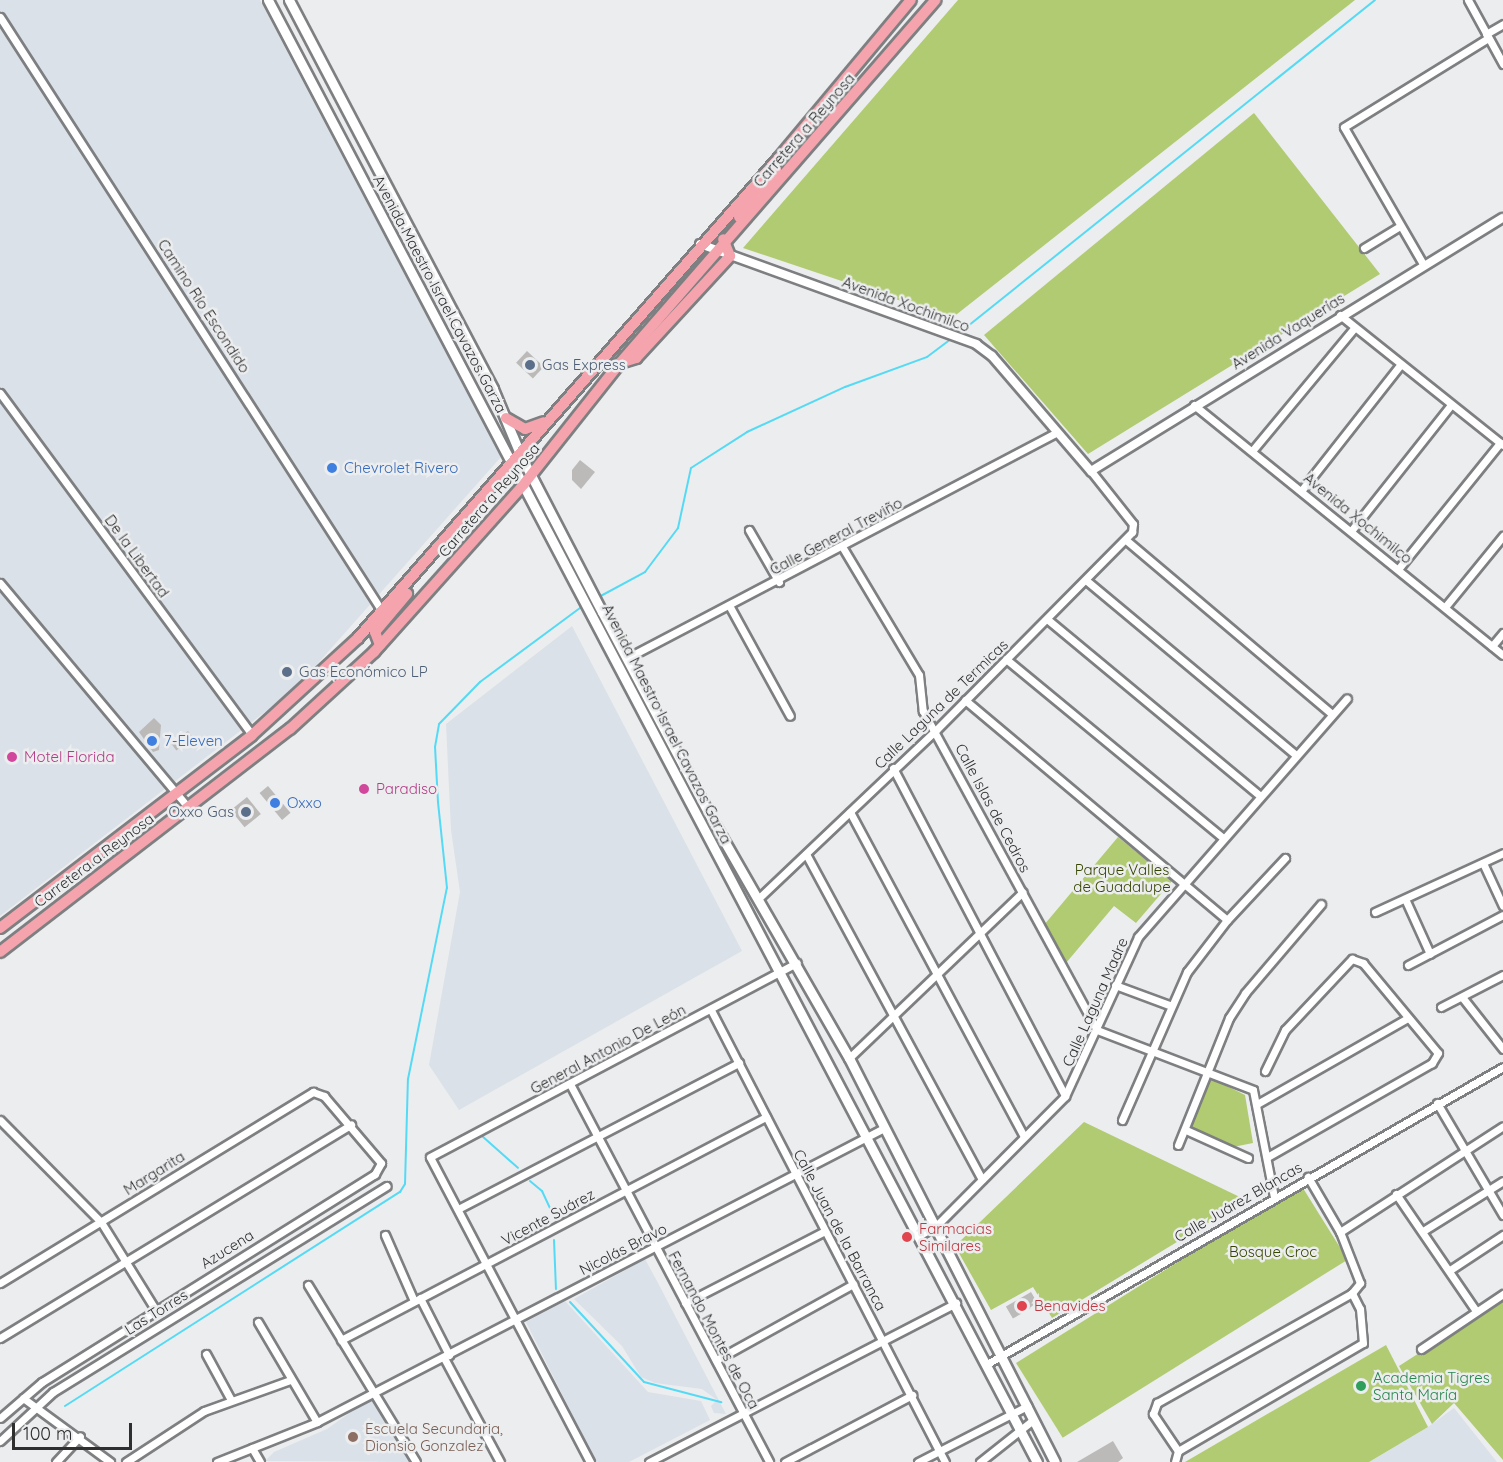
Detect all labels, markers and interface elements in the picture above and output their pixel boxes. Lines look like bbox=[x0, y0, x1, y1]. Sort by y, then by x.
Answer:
street label: Carretera a Reynosa bbox=[750, 69, 858, 191]
street label: Avenida Maestro Israel Cavazos Garza bbox=[369, 172, 511, 416]
street label: Camino Río Escondido bbox=[154, 236, 254, 376]
street label: Avenida Xochimilco bbox=[840, 273, 972, 335]
street label: Avenida Vaquerías bbox=[1228, 289, 1348, 373]
place label: Gas Express bbox=[542, 356, 626, 374]
marker: Gas Express bbox=[523, 358, 537, 372]
street label: Carretera a Reynosa bbox=[435, 439, 543, 561]
place label: Chevrolet Rivero bbox=[344, 459, 458, 477]
marker: Chevrolet Rivero bbox=[325, 461, 339, 475]
street label: Avenida Xochimilco bbox=[1300, 469, 1416, 567]
street label: Calle General Treviño bbox=[767, 493, 905, 579]
street label: De la Libertad bbox=[101, 511, 173, 601]
street label: Avenida Maestro Israel Cavazos Garza bbox=[598, 601, 736, 847]
street label: Calle Laguna de Termicas bbox=[870, 635, 1012, 773]
place label: Gas Económico LP bbox=[299, 663, 428, 681]
marker: Gas Económico LP bbox=[280, 665, 294, 679]
place label: 7-Eleven bbox=[164, 732, 223, 750]
marker: 7-Eleven bbox=[145, 734, 159, 748]
street label: Calle Islas de Cedros bbox=[951, 741, 1035, 875]
place label: Motel Florida bbox=[24, 748, 115, 766]
marker: Motel Florida bbox=[5, 750, 19, 764]
place label: Paradiso bbox=[376, 780, 437, 798]
marker: Paradiso bbox=[357, 782, 371, 796]
place label: Oxxo bbox=[287, 794, 322, 812]
marker: Oxxo bbox=[268, 796, 282, 810]
place label: Oxxo Gas bbox=[168, 803, 234, 821]
marker: Oxxo Gas bbox=[239, 805, 253, 819]
street label: Carretera a Reynosa bbox=[31, 809, 157, 911]
park label: Parque Valles de Guadalupe bbox=[1073, 860, 1171, 895]
street label: Calle Laguna Madre bbox=[1058, 935, 1132, 1069]
street label: General Antonio De León bbox=[527, 1000, 689, 1098]
street label: Calle Juan de la Barranca bbox=[790, 1146, 890, 1314]
street label: Margarita bbox=[120, 1147, 188, 1199]
street label: Calle Juárez Blancas bbox=[1171, 1158, 1305, 1246]
street label: Vicente Suárez bbox=[498, 1185, 598, 1249]
street label: Nicolás Bravo bbox=[576, 1219, 670, 1279]
place label: Farmacias Similares bbox=[919, 1219, 992, 1254]
street label: Azucena bbox=[197, 1226, 257, 1272]
marker: Farmacias Similares bbox=[900, 1230, 914, 1244]
park label: Bosque Croc bbox=[1229, 1243, 1317, 1261]
street label: Fernando Montes de Oca bbox=[665, 1248, 763, 1412]
street label: Las Torres bbox=[121, 1285, 191, 1339]
place label: Benavides bbox=[1034, 1297, 1106, 1315]
marker: Benavides bbox=[1015, 1299, 1029, 1313]
place label: Academia Tigres Santa María bbox=[1373, 1368, 1490, 1403]
marker: Academia Tigres Santa María bbox=[1354, 1379, 1368, 1393]
scale bar bbox=[15, 1411, 135, 1449]
place label: Escuela Secundaria, Dionsio Gonzalez bbox=[365, 1419, 503, 1454]
text: 100 m bbox=[23, 1422, 72, 1445]
marker: Escuela Secundaria, Dionsio Gonzalez bbox=[346, 1430, 360, 1444]

